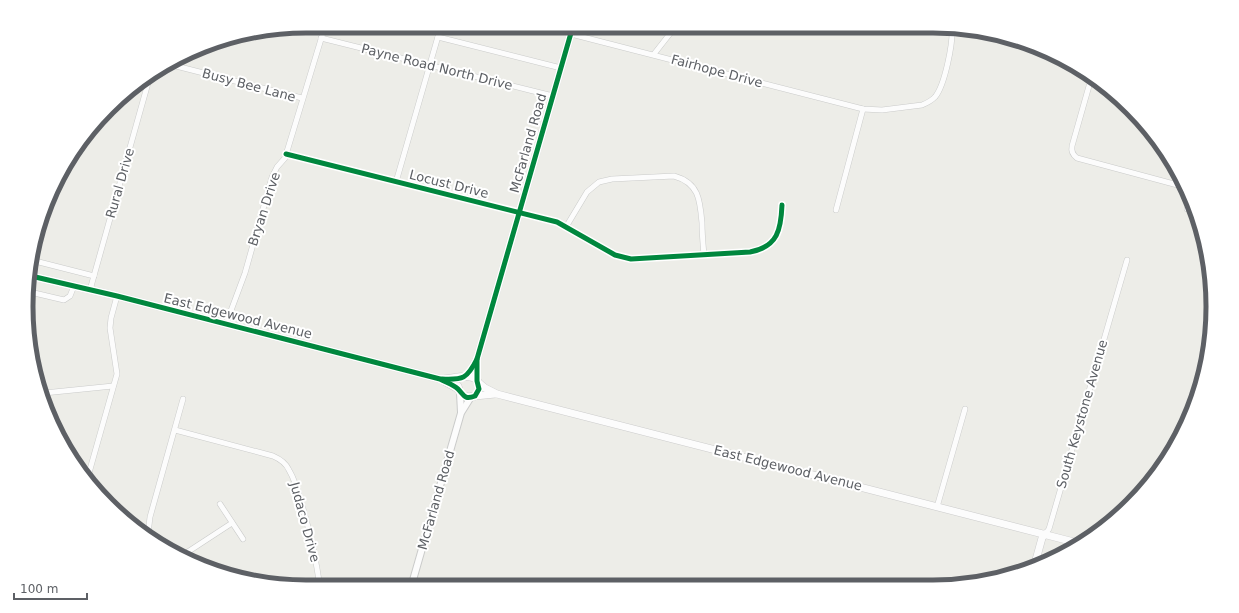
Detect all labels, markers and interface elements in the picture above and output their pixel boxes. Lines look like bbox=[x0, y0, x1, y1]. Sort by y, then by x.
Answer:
street label: Payne Road North Drive bbox=[360, 41, 514, 93]
street label: Fairhope Drive bbox=[670, 52, 764, 90]
street label: Busy Bee Lane bbox=[201, 65, 297, 105]
street label: McFarland Road bbox=[507, 92, 549, 194]
street label: Rural Drive bbox=[103, 146, 137, 220]
street label: Locust Drive bbox=[408, 167, 490, 201]
street label: Bryan Drive bbox=[245, 170, 283, 248]
street label: East Edgewood Avenue bbox=[162, 290, 314, 342]
street label: South Keystone Avenue bbox=[1054, 338, 1110, 490]
street label: East Edgewood Avenue bbox=[712, 442, 864, 494]
street label: McFarland Road bbox=[415, 449, 457, 551]
street label: Judaco Drive bbox=[287, 479, 323, 564]
scale bar bbox=[14, 575, 87, 601]
text: 100 m bbox=[20, 582, 58, 596]

